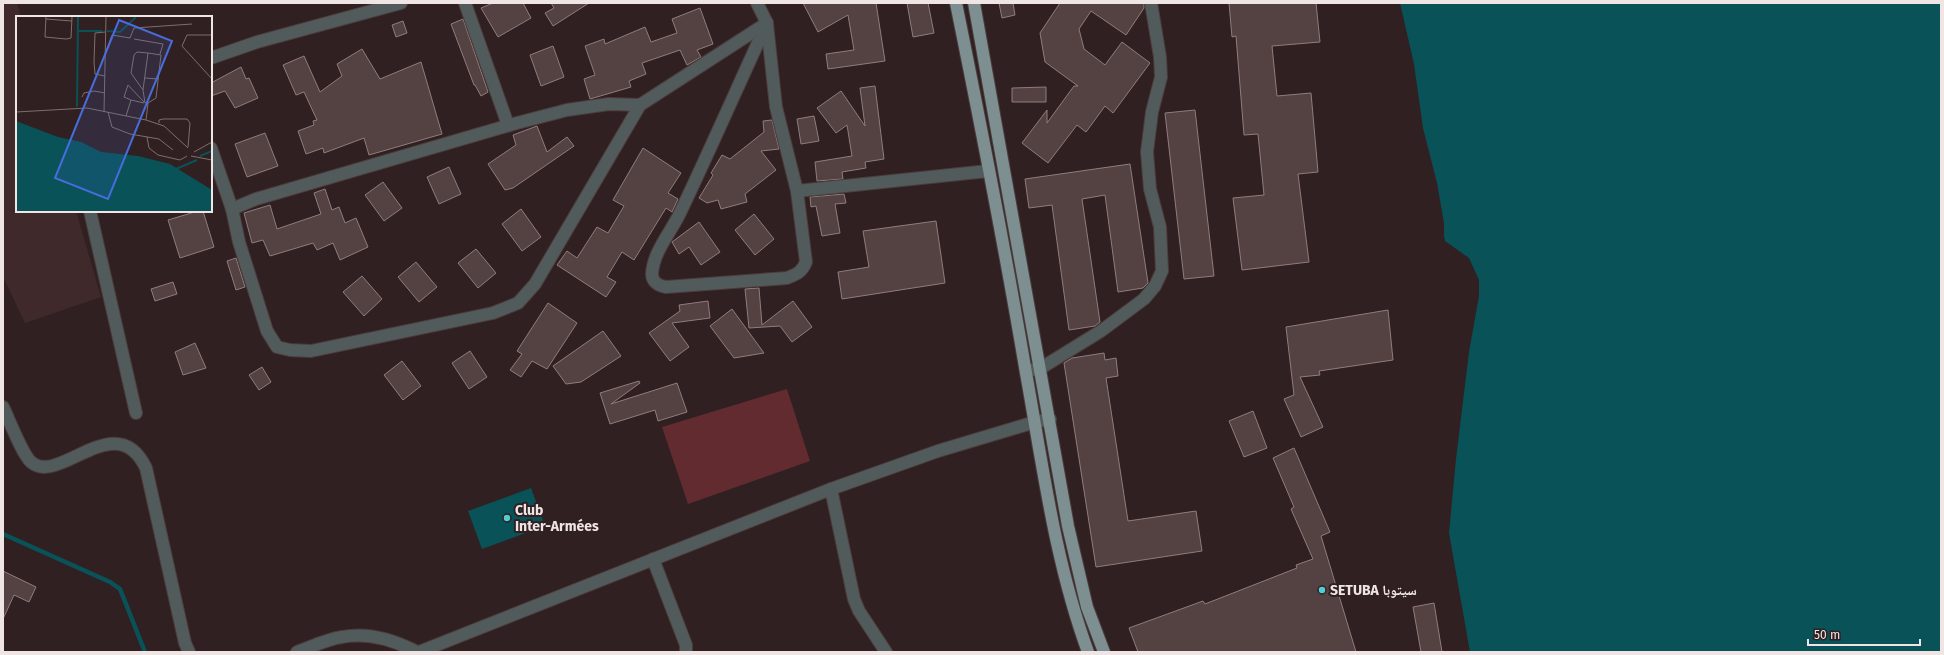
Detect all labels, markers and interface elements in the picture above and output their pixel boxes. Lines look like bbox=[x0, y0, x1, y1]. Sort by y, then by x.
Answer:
inset map bbox=[16, 16, 212, 212]
place label: Club Inter-Armées bbox=[515, 502, 599, 535]
marker: Club Inter-Armées bbox=[502, 513, 512, 523]
place label: SETUBA سيتوبا bbox=[1330, 582, 1417, 599]
marker: SETUBA سيتوبا bbox=[1317, 585, 1327, 595]
scale bar bbox=[1808, 621, 1920, 647]
text: 50 m bbox=[1814, 628, 1840, 642]

